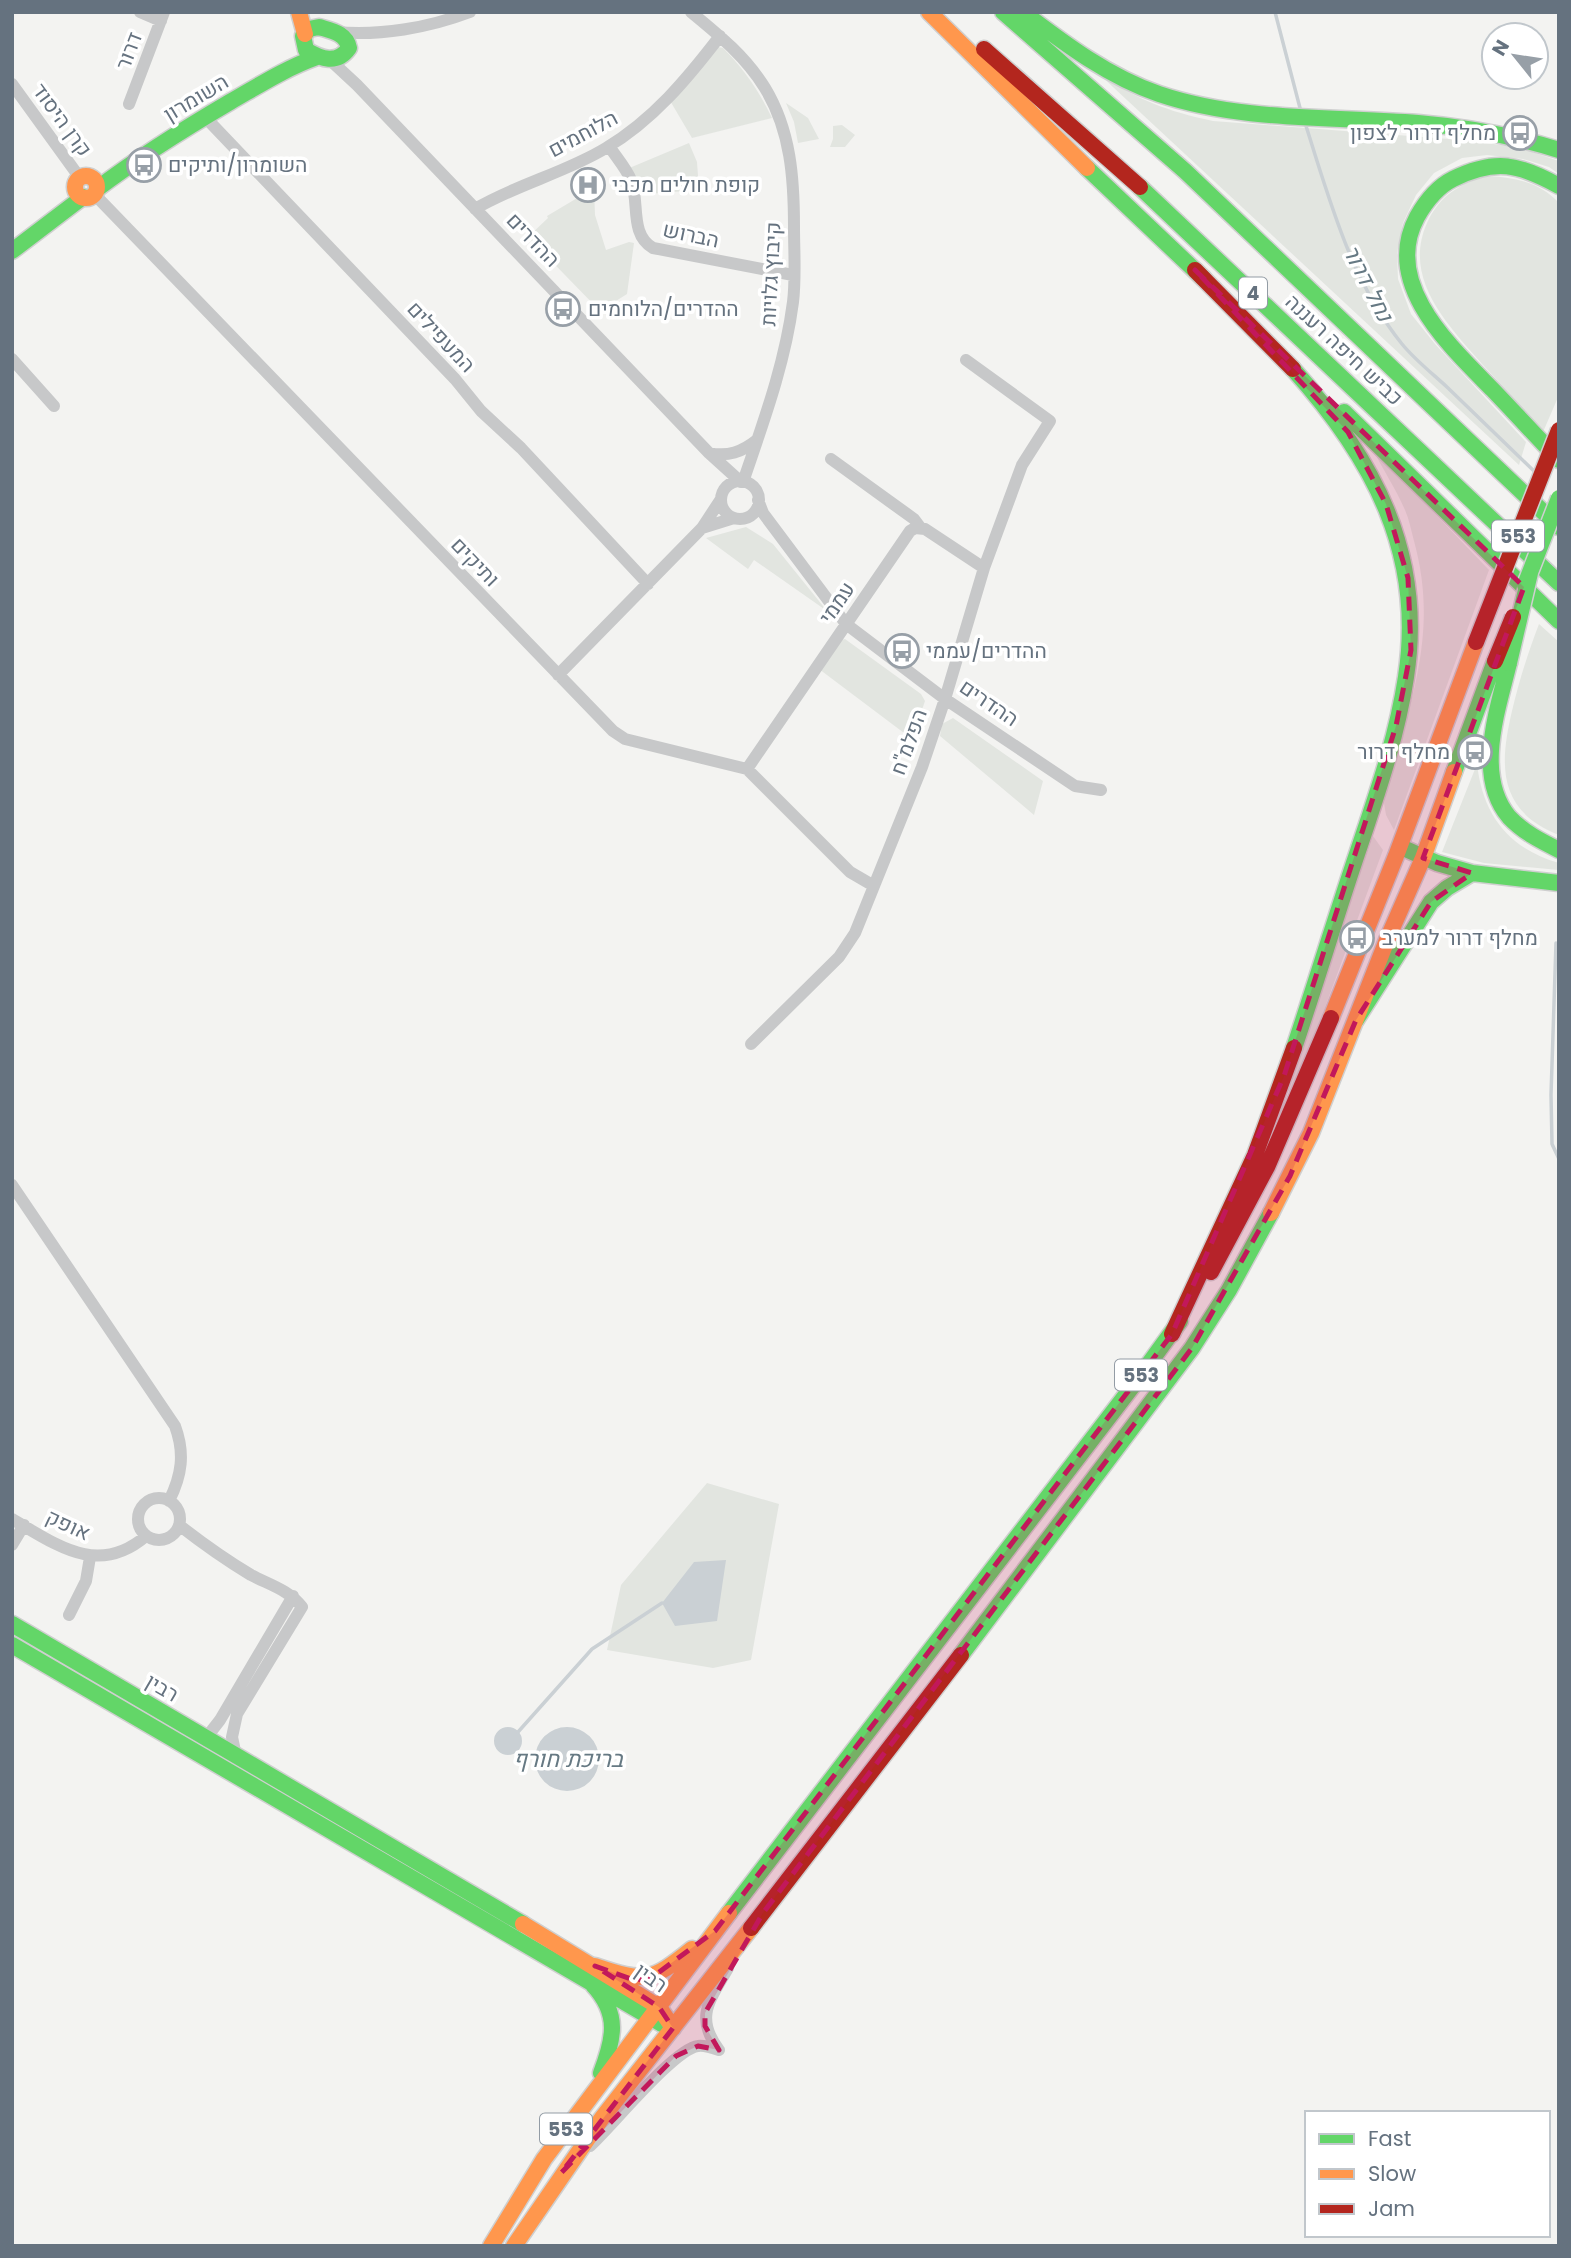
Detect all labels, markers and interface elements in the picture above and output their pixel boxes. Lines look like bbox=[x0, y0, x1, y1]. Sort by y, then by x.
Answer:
north arrow bbox=[1480, 21, 1550, 91]
street label: דרור bbox=[108, 28, 149, 74]
text: N bbox=[1485, 35, 1516, 61]
street label: השומרון bbox=[158, 67, 234, 128]
street label: קרן היסוד bbox=[26, 77, 99, 162]
street label: הלוחמים bbox=[543, 103, 623, 164]
bus stop icon: מחלף דרור לצפון bbox=[1501, 114, 1539, 152]
place label: מחלף דרור לצפון bbox=[1350, 118, 1496, 147]
bus stop icon: השומרון/ותיקים bbox=[125, 146, 163, 184]
place label: השומרון/ותיקים bbox=[168, 150, 307, 179]
hospital icon: קופת חולים מכבי bbox=[569, 166, 607, 204]
place label: קופת חולים מכבי bbox=[612, 170, 760, 199]
street label: ההדרים bbox=[500, 206, 567, 273]
street label: הברוש bbox=[660, 214, 722, 255]
street label: קיבוץ גלויות bbox=[753, 221, 788, 327]
water label: נחל דרור bbox=[1335, 239, 1402, 328]
road number: 4 bbox=[1239, 278, 1267, 308]
street label: כביש חיפה רעננה bbox=[1279, 287, 1410, 412]
bus stop icon: ההדרים/הלוחמים bbox=[544, 290, 582, 328]
place label: ההדרים/הלוחמים bbox=[588, 294, 739, 323]
street label: המעפילים bbox=[401, 295, 482, 379]
road number: 553 bbox=[1492, 520, 1544, 552]
street label: ותיקים bbox=[445, 531, 506, 593]
street label: עממי bbox=[812, 576, 861, 630]
bus stop icon: ההדרים/עממי bbox=[883, 632, 921, 670]
place label: ההדרים/עממי bbox=[926, 636, 1047, 665]
street label: ההדרים bbox=[954, 672, 1025, 733]
street label: הפלמ"ח bbox=[883, 705, 934, 779]
bus stop icon: מחלף דרור bbox=[1456, 733, 1494, 771]
place label: מחלף דרור bbox=[1357, 737, 1450, 766]
bus stop icon: מחלף דרור למערב bbox=[1338, 919, 1376, 957]
place label: מחלף דרור למערב bbox=[1382, 923, 1538, 952]
road number: 553 bbox=[1115, 1359, 1167, 1390]
street label: אופק bbox=[41, 1502, 95, 1547]
street label: רבין bbox=[140, 1667, 184, 1709]
water label: בריכת חורף bbox=[513, 1743, 624, 1775]
street label: רבין bbox=[629, 1956, 673, 1999]
legend bbox=[1305, 2111, 1550, 2237]
road number: 553 bbox=[540, 2114, 592, 2144]
text: Fast bbox=[1368, 2124, 1411, 2153]
text: Slow bbox=[1368, 2159, 1416, 2188]
text: Jam bbox=[1368, 2194, 1415, 2223]

